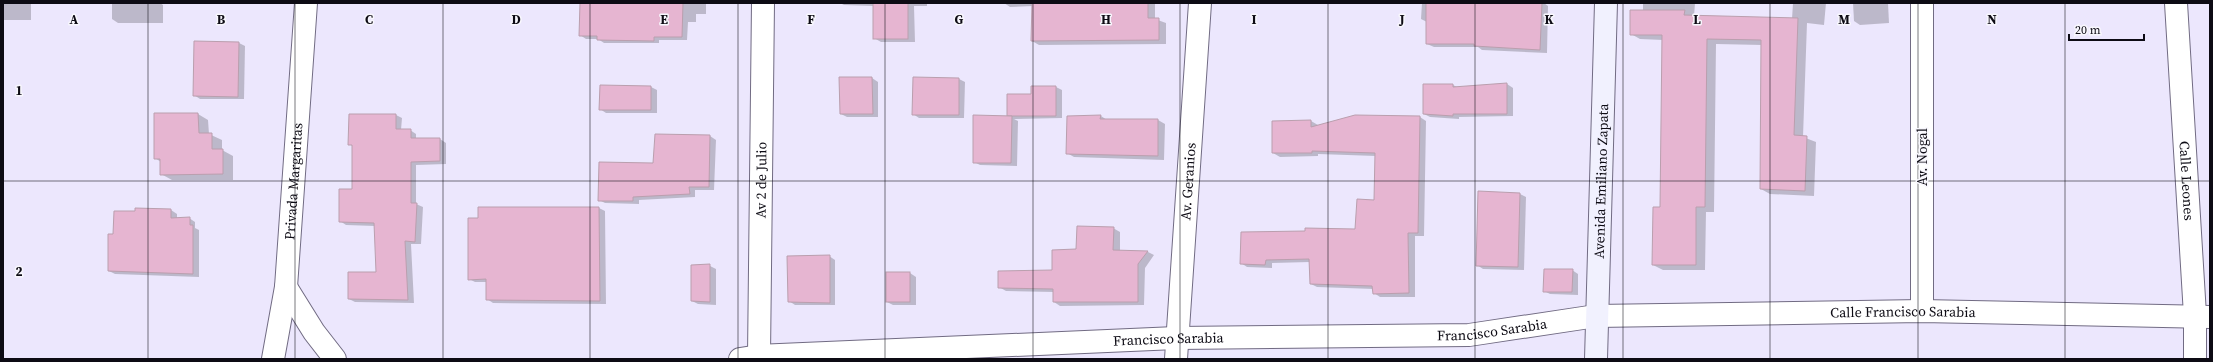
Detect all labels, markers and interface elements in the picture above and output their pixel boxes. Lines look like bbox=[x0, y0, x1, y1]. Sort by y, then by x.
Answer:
text: A bbox=[70, 11, 79, 28]
text: B bbox=[217, 11, 226, 28]
text: C bbox=[365, 11, 373, 28]
text: D bbox=[511, 11, 521, 28]
text: E bbox=[660, 11, 668, 28]
text: F bbox=[807, 11, 815, 28]
text: G bbox=[955, 11, 964, 28]
text: H bbox=[1101, 11, 1111, 28]
text: I bbox=[1251, 11, 1257, 28]
text: J bbox=[1398, 11, 1405, 28]
text: K bbox=[1544, 11, 1554, 28]
text: L bbox=[1693, 11, 1701, 28]
text: M bbox=[1838, 11, 1850, 28]
text: N bbox=[1987, 11, 1997, 28]
scale bar bbox=[2069, 16, 2144, 42]
text: 20 m bbox=[2075, 22, 2101, 38]
text: 1 bbox=[15, 82, 23, 99]
street label: Avenida Emiliano Zapata bbox=[1589, 102, 1613, 259]
street label: Privada Margaritas bbox=[279, 122, 308, 241]
street label: Av. Nogal bbox=[1912, 128, 1932, 186]
street label: Calle Leones bbox=[2174, 140, 2199, 221]
street label: Av 2 de Julio bbox=[751, 141, 771, 218]
street label: Av. Geranios bbox=[1175, 142, 1201, 221]
text: 2 bbox=[15, 263, 23, 280]
street label: Calle Francisco Sarabia bbox=[1830, 301, 1977, 322]
street label: Francisco Sarabia bbox=[1437, 313, 1549, 345]
street label: Francisco Sarabia bbox=[1113, 328, 1225, 351]

